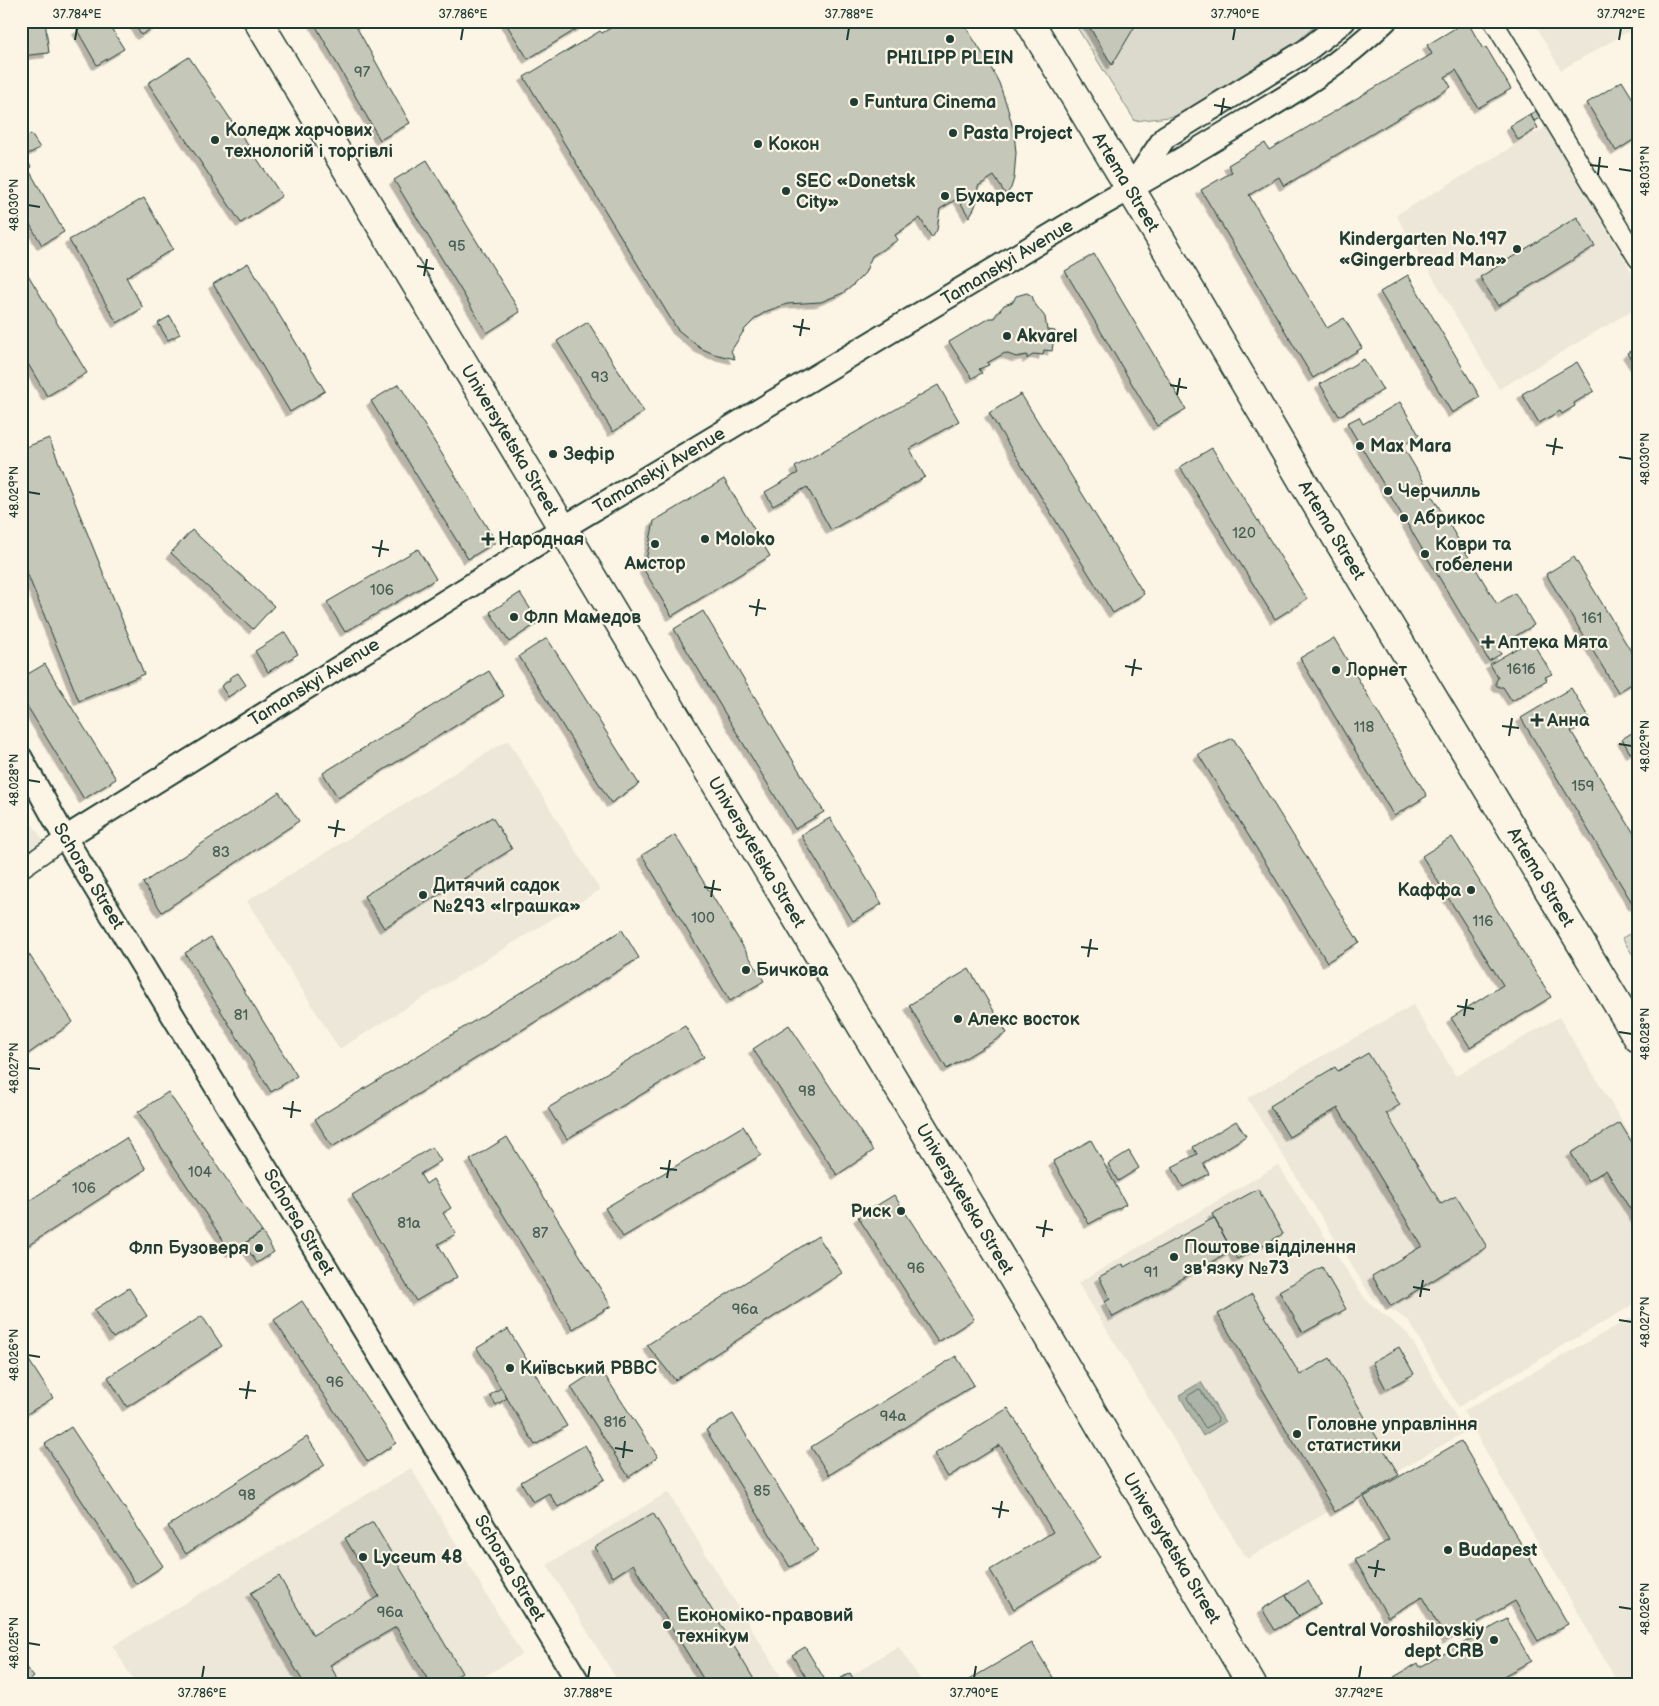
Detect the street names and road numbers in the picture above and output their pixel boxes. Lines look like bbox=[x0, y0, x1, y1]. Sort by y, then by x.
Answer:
street label: Artema Street bbox=[1088, 129, 1164, 236]
street label: Tamanskyi Avenue bbox=[938, 215, 1077, 310]
street label: Universytetska Street bbox=[456, 361, 563, 520]
street label: Tamanskyi Avenue bbox=[590, 423, 729, 518]
street label: Artema Street bbox=[1294, 477, 1370, 584]
street label: Tamanskyi Avenue bbox=[245, 634, 384, 731]
street label: Universytetska Street bbox=[703, 773, 810, 932]
street label: Schorsa Street bbox=[49, 819, 129, 934]
street label: Artema Street bbox=[1503, 824, 1579, 931]
street label: Universytetska Street bbox=[911, 1120, 1018, 1279]
street label: Schorsa Street bbox=[259, 1165, 339, 1280]
street label: Universytetska Street bbox=[1118, 1469, 1225, 1628]
street label: Schorsa Street bbox=[470, 1511, 550, 1626]

